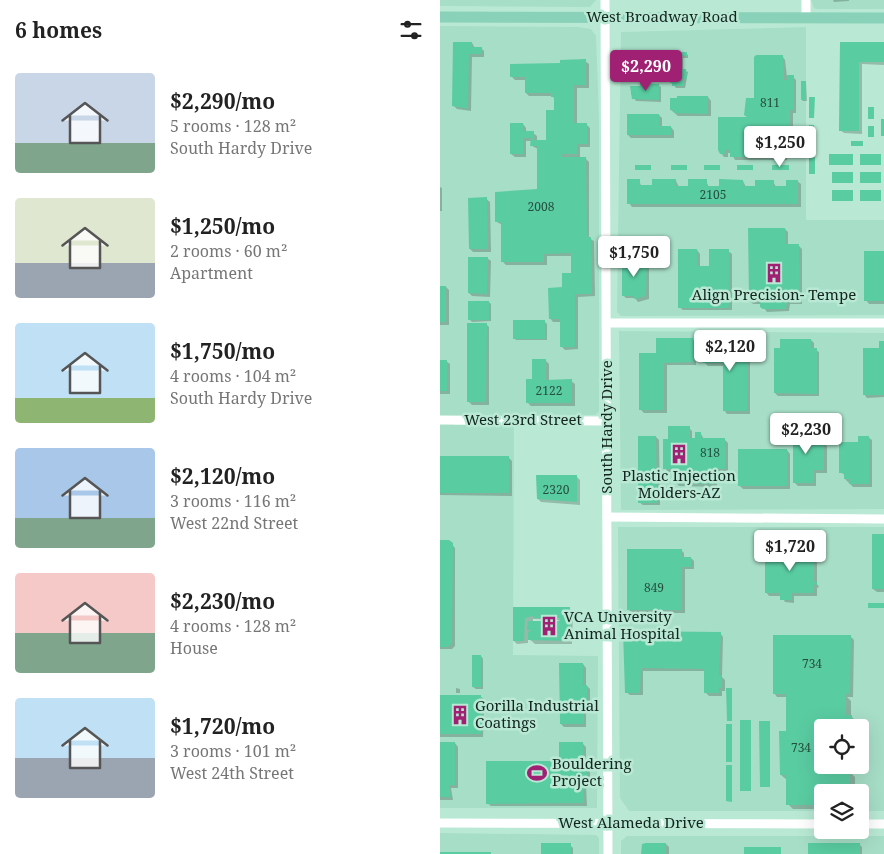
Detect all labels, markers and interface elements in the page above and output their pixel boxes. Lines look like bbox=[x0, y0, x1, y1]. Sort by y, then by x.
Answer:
street label: West Broadway Road bbox=[586, 6, 738, 26]
text: 6 homes bbox=[15, 16, 102, 44]
icon: filters bbox=[397, 16, 425, 44]
pin: $2,290 bbox=[605, 49, 687, 92]
text: $2,290 bbox=[621, 55, 671, 77]
text: $2,290/mo bbox=[170, 87, 275, 115]
icon: home bbox=[55, 93, 115, 153]
house number: 811 bbox=[760, 94, 780, 111]
text: 5 rooms · 128 m² bbox=[170, 115, 296, 137]
pin: $1,250 bbox=[739, 126, 821, 168]
text: $1,250 bbox=[755, 131, 805, 153]
text: South Hardy Drive bbox=[170, 137, 312, 159]
house number: 2105 bbox=[700, 186, 726, 203]
house number: 2008 bbox=[528, 198, 555, 215]
text: $1,250/mo bbox=[170, 212, 275, 240]
icon: home bbox=[55, 218, 115, 278]
pin: $1,750 bbox=[593, 236, 675, 278]
text: 2 rooms · 60 m² bbox=[170, 240, 287, 262]
text: $1,750 bbox=[609, 241, 659, 263]
text: Apartment bbox=[170, 262, 253, 284]
building icon: Align Precision- Tempe bbox=[763, 262, 785, 284]
place label: Align Precision- Tempe bbox=[692, 284, 856, 304]
pin: $2,120 bbox=[689, 330, 771, 372]
text: $2,120 bbox=[705, 335, 755, 357]
text: $1,750/mo bbox=[170, 337, 275, 365]
icon: home bbox=[55, 343, 115, 403]
street label: South Hardy Drive bbox=[596, 360, 616, 494]
text: 4 rooms · 104 m² bbox=[170, 365, 296, 387]
house number: 2122 bbox=[536, 382, 562, 399]
text: South Hardy Drive bbox=[170, 387, 312, 409]
street label: West 23rd Street bbox=[464, 409, 582, 429]
pin: $2,230 bbox=[765, 412, 847, 455]
text: $2,230 bbox=[781, 418, 831, 440]
building icon: Plastic Injection Molders-AZ bbox=[668, 443, 690, 465]
house number: 818 bbox=[700, 444, 720, 461]
text: $2,120/mo bbox=[170, 462, 275, 490]
place label: Plastic Injection Molders-AZ bbox=[622, 465, 736, 502]
icon: home bbox=[55, 468, 115, 528]
house number: 2320 bbox=[543, 481, 570, 498]
text: 3 rooms · 116 m² bbox=[170, 490, 296, 512]
text: West 22nd Street bbox=[170, 512, 298, 534]
pin: $1,720 bbox=[749, 530, 831, 572]
text: $1,720 bbox=[765, 535, 815, 557]
house number: 849 bbox=[644, 579, 664, 596]
text: $2,230/mo bbox=[170, 587, 275, 615]
icon: home bbox=[55, 593, 115, 653]
place label: VCA University Animal Hospital bbox=[564, 606, 680, 643]
text: 4 rooms · 128 m² bbox=[170, 615, 296, 637]
building icon: VCA University Animal Hospital bbox=[538, 615, 560, 637]
text: House bbox=[170, 637, 218, 659]
house number: 734 bbox=[802, 655, 822, 672]
place label: Gorilla Industrial Coatings bbox=[475, 695, 599, 732]
building icon: Gorilla Industrial Coatings bbox=[449, 704, 471, 726]
text: $1,720/mo bbox=[170, 712, 275, 740]
icon: home bbox=[55, 718, 115, 778]
map controls bbox=[814, 719, 869, 839]
button: locate bbox=[814, 719, 869, 774]
house number: 734 bbox=[791, 739, 811, 756]
text: 3 rooms · 101 m² bbox=[170, 740, 296, 762]
place label: Bouldering Project bbox=[552, 753, 632, 790]
text: West 24th Street bbox=[170, 762, 294, 784]
sports icon: Bouldering Project bbox=[526, 762, 548, 784]
button: layers bbox=[814, 784, 869, 839]
street label: West Alameda Drive bbox=[558, 812, 704, 832]

